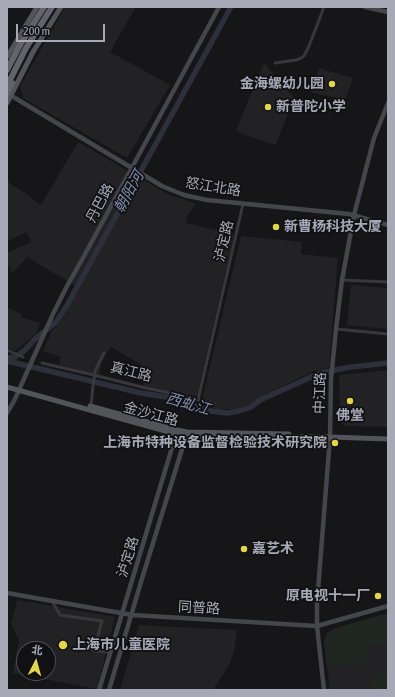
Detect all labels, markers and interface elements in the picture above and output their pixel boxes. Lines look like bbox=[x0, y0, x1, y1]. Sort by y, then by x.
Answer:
scale bar bbox=[18, 16, 107, 42]
text: 200 m bbox=[23, 24, 50, 38]
place label: 金海螺幼儿园 bbox=[240, 76, 324, 92]
marker: 金海螺幼儿园 bbox=[327, 79, 337, 89]
place label: 新普陀小学 bbox=[276, 99, 346, 115]
marker: 新普陀小学 bbox=[263, 102, 273, 112]
water label: 朝阳河 bbox=[110, 168, 148, 216]
street label: 怒江北路 bbox=[184, 174, 242, 200]
street label: 丹巴路 bbox=[83, 181, 117, 225]
street label: 泸定路 bbox=[211, 219, 237, 263]
place label: 新曹杨科技大厦 bbox=[284, 219, 382, 235]
marker: 新曹杨科技大厦 bbox=[271, 222, 281, 232]
street label: 真江路 bbox=[109, 359, 153, 385]
street label: 中江路 bbox=[311, 372, 329, 414]
water label: 西虬江 bbox=[164, 389, 212, 419]
marker: 佛堂 bbox=[345, 396, 355, 406]
street label: 金沙江路 bbox=[122, 399, 180, 429]
place label: 佛堂 bbox=[336, 408, 364, 424]
place label: 上海市特种设备监督检验技术研究院 bbox=[103, 435, 327, 451]
marker: 上海市特种设备监督检验技术研究院 bbox=[330, 438, 340, 448]
street label: 泸定路 bbox=[114, 534, 142, 580]
place label: 嘉艺术 bbox=[252, 541, 294, 557]
marker: 嘉艺术 bbox=[239, 544, 249, 554]
place label: 原电视十一厂 bbox=[286, 588, 370, 604]
marker: 原电视十一厂 bbox=[373, 591, 383, 601]
street label: 同普路 bbox=[178, 599, 220, 617]
place label: 上海市儿童医院 bbox=[72, 637, 170, 653]
marker: 上海市儿童医院 bbox=[57, 639, 69, 651]
north arrow bbox=[16, 641, 56, 681]
text: 北 bbox=[31, 644, 43, 657]

